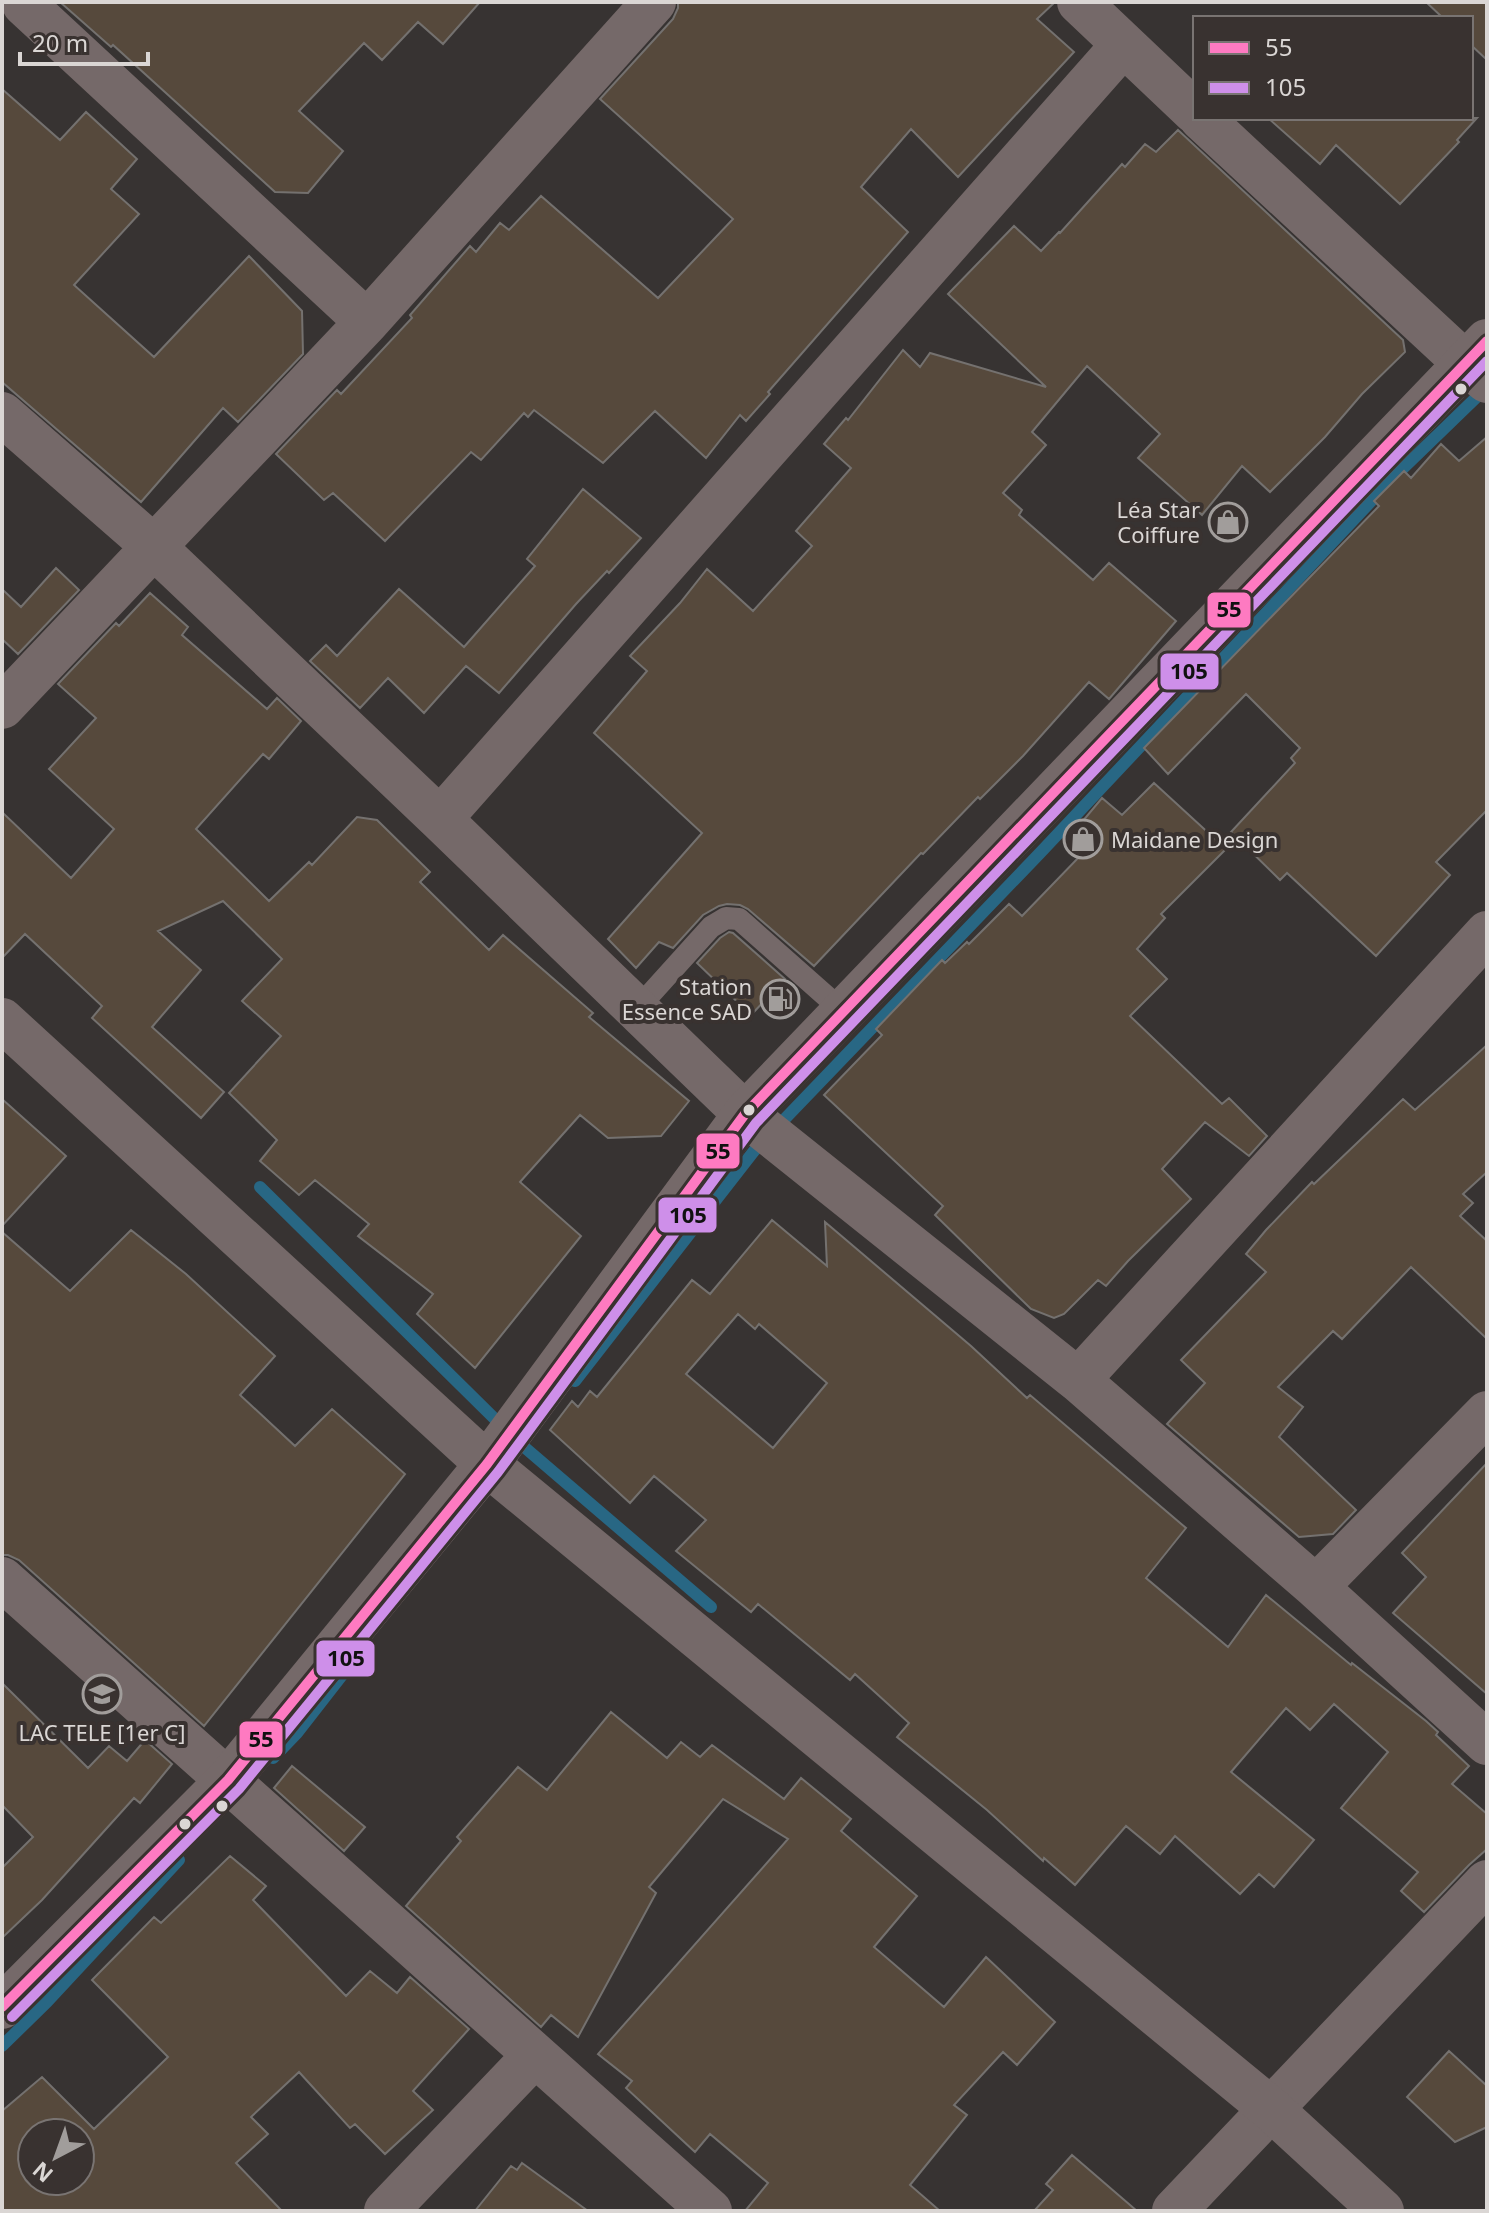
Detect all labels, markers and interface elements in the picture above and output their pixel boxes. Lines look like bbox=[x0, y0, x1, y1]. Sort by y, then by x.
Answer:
scale bar bbox=[20, 16, 148, 66]
legend bbox=[1193, 16, 1473, 120]
text: 20 m bbox=[32, 26, 88, 59]
text: 55 bbox=[1265, 30, 1292, 63]
text: 105 bbox=[1265, 70, 1306, 103]
unlabelled marker bbox=[1453, 381, 1469, 397]
place label: Léa Star Coiffure bbox=[1117, 494, 1200, 549]
shop icon: Léa Star Coiffure bbox=[1207, 501, 1249, 543]
line badge: 55 bbox=[1206, 591, 1252, 629]
text: 55 bbox=[1216, 593, 1242, 623]
line badge: 105 bbox=[1159, 652, 1220, 691]
text: 105 bbox=[1170, 655, 1208, 685]
shop icon: Maidane Design bbox=[1062, 818, 1104, 860]
place label: Maidane Design bbox=[1111, 824, 1278, 854]
place label: Station Essence SAD bbox=[622, 971, 752, 1026]
fuel station icon: Station Essence SAD bbox=[759, 978, 801, 1020]
unlabelled marker bbox=[741, 1102, 757, 1118]
line badge: 55 bbox=[695, 1132, 741, 1170]
text: 55 bbox=[705, 1135, 731, 1165]
line badge: 105 bbox=[657, 1196, 718, 1234]
text: 105 bbox=[669, 1199, 707, 1229]
line badge: 105 bbox=[315, 1639, 376, 1678]
text: 105 bbox=[327, 1642, 365, 1672]
school or university icon: LAC TELE [1er C] bbox=[81, 1673, 123, 1715]
place label: LAC TELE [1er C] bbox=[19, 1717, 185, 1747]
line badge: 55 bbox=[238, 1720, 284, 1759]
text: 55 bbox=[248, 1723, 274, 1753]
unlabelled marker bbox=[214, 1798, 230, 1814]
unlabelled marker bbox=[177, 1816, 193, 1832]
north arrow bbox=[16, 2117, 96, 2197]
text: N bbox=[26, 2156, 59, 2190]

